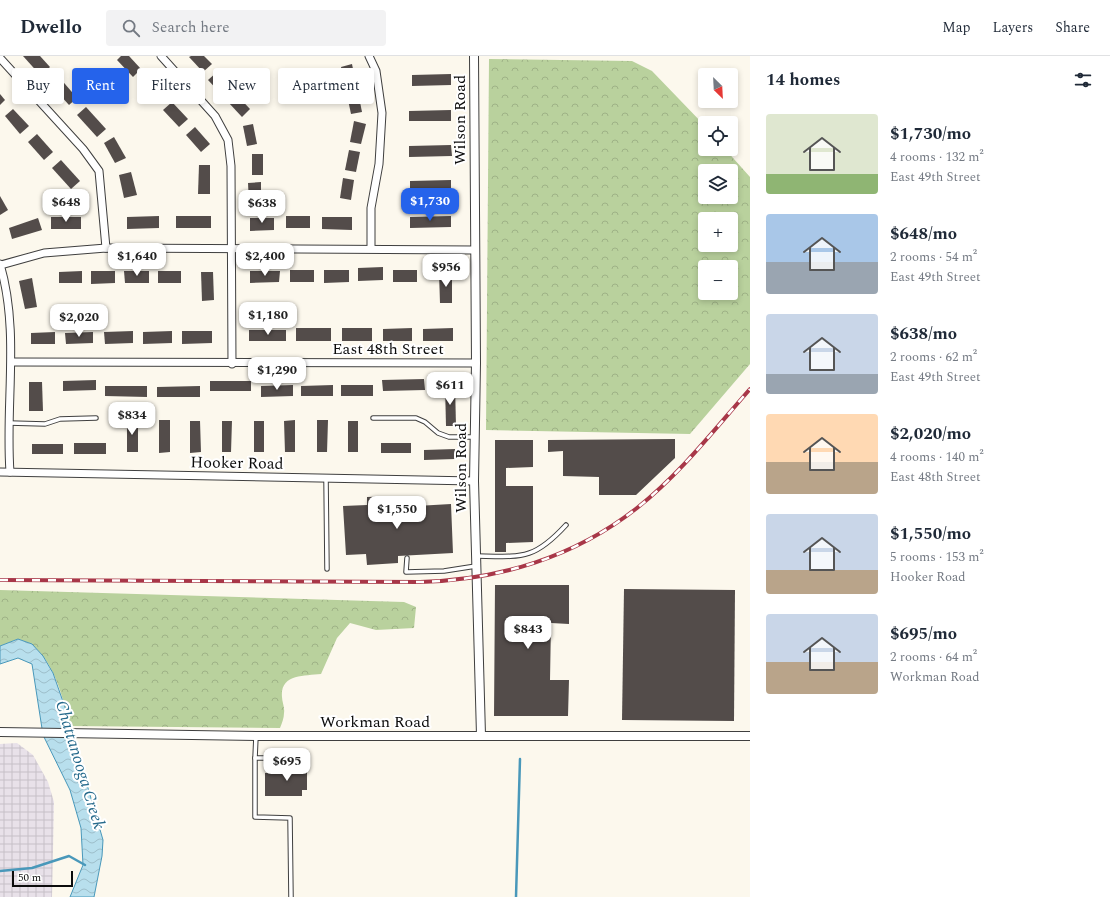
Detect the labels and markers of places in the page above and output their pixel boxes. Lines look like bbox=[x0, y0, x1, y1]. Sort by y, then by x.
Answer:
pin: $1,730 bbox=[397, 188, 463, 222]
pin: $648 bbox=[42, 189, 90, 223]
pin: $638 bbox=[238, 190, 286, 224]
pin: $1,640 bbox=[104, 243, 170, 277]
pin: $2,400 bbox=[232, 243, 298, 277]
pin: $956 bbox=[422, 254, 470, 288]
pin: $1,180 bbox=[235, 302, 301, 336]
pin: $2,020 bbox=[46, 304, 112, 338]
pin: $1,290 bbox=[244, 357, 310, 391]
pin: $611 bbox=[426, 372, 474, 406]
pin: $834 bbox=[108, 402, 156, 436]
pin: $1,550 bbox=[364, 496, 430, 530]
pin: $843 bbox=[504, 616, 552, 650]
pin: $695 bbox=[263, 748, 311, 782]

